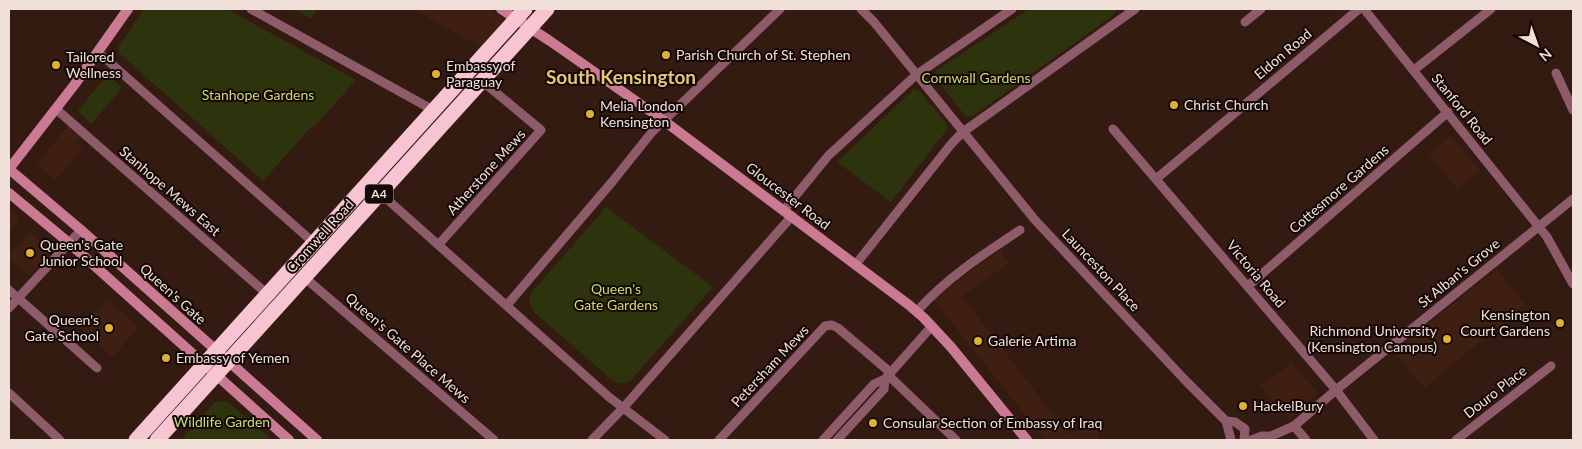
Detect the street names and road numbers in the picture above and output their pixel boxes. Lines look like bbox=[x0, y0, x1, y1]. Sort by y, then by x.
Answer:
street label: Eldon Road bbox=[1251, 25, 1315, 82]
street label: Stanford Road bbox=[1428, 70, 1496, 148]
street label: Atherstone Mews bbox=[443, 125, 528, 218]
street label: Cottesmore Gardens bbox=[1285, 141, 1392, 236]
street label: Stanhope Mews East bbox=[116, 142, 224, 239]
street label: Gloucester Road bbox=[743, 158, 834, 233]
road number: A4 bbox=[365, 184, 393, 203]
street label: Cromwell Road bbox=[282, 195, 357, 276]
street label: Launceston Place bbox=[1059, 225, 1144, 314]
street label: St Alban's Grove bbox=[1414, 235, 1503, 311]
street label: Victoria Road bbox=[1223, 237, 1289, 311]
street label: Queen's Gate bbox=[137, 259, 210, 328]
street label: Queen's Gate Place Mews bbox=[342, 289, 474, 407]
street label: Petersham Mews bbox=[727, 321, 812, 410]
street label: Douro Place bbox=[1460, 362, 1530, 421]

